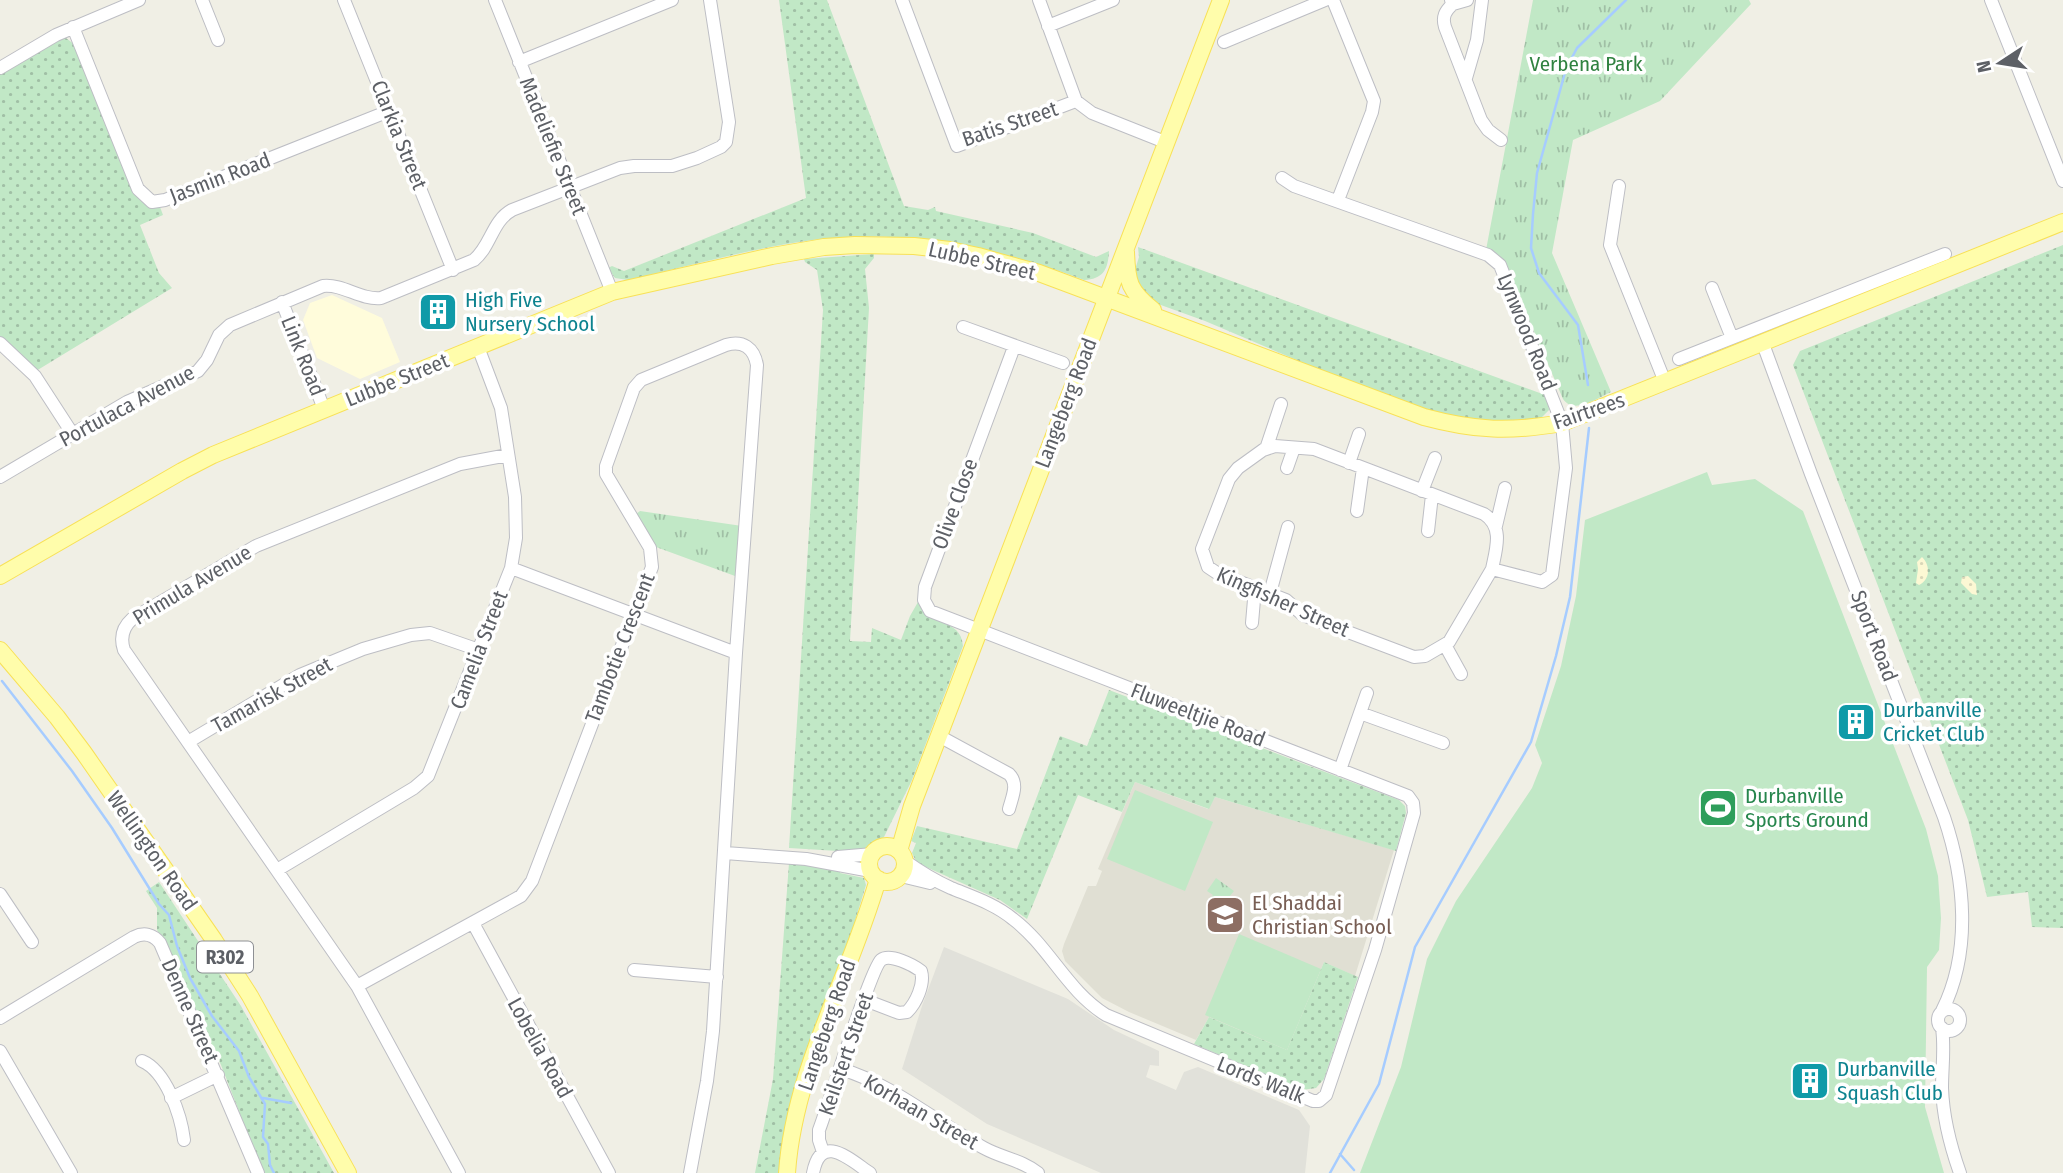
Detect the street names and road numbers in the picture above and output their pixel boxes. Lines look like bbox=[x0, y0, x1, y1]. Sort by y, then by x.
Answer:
street label: Madeliefie Street bbox=[514, 73, 592, 219]
street label: Clarkia Street bbox=[365, 77, 433, 194]
street label: Batis Street bbox=[959, 95, 1061, 152]
street label: Jasmin Road bbox=[166, 147, 274, 209]
street label: Lubbe Street bbox=[926, 236, 1038, 286]
street label: Lynwood Road bbox=[1492, 270, 1562, 394]
street label: Link Road bbox=[275, 312, 331, 400]
street label: Langeberg Road bbox=[1029, 334, 1103, 472]
street label: Lubbe Street bbox=[341, 347, 453, 413]
street label: Portulaca Avenue bbox=[55, 359, 199, 453]
street label: Fairtrees bbox=[1550, 387, 1628, 435]
street label: Olive Close bbox=[927, 455, 983, 553]
street label: Primula Avenue bbox=[128, 539, 256, 631]
street label: Kingfisher Street bbox=[1213, 561, 1354, 643]
street label: Tambotie Crescent bbox=[580, 569, 661, 726]
street label: Camelia Street bbox=[444, 587, 514, 713]
street label: Sport Road bbox=[1845, 587, 1903, 685]
street label: Tamarisk Street bbox=[207, 651, 337, 739]
street label: Fluweeltjie Road bbox=[1127, 677, 1269, 753]
street label: Wellington Road bbox=[101, 786, 203, 916]
road number: R302 bbox=[197, 942, 253, 973]
street label: Denne Street bbox=[155, 955, 225, 1067]
street label: Langeberg Road bbox=[792, 956, 862, 1094]
street label: Keilstert Street bbox=[813, 989, 879, 1119]
street label: Lobelia Road bbox=[502, 993, 578, 1103]
street label: Lords Walk bbox=[1213, 1051, 1309, 1109]
street label: Korhaan Street bbox=[859, 1069, 983, 1155]

